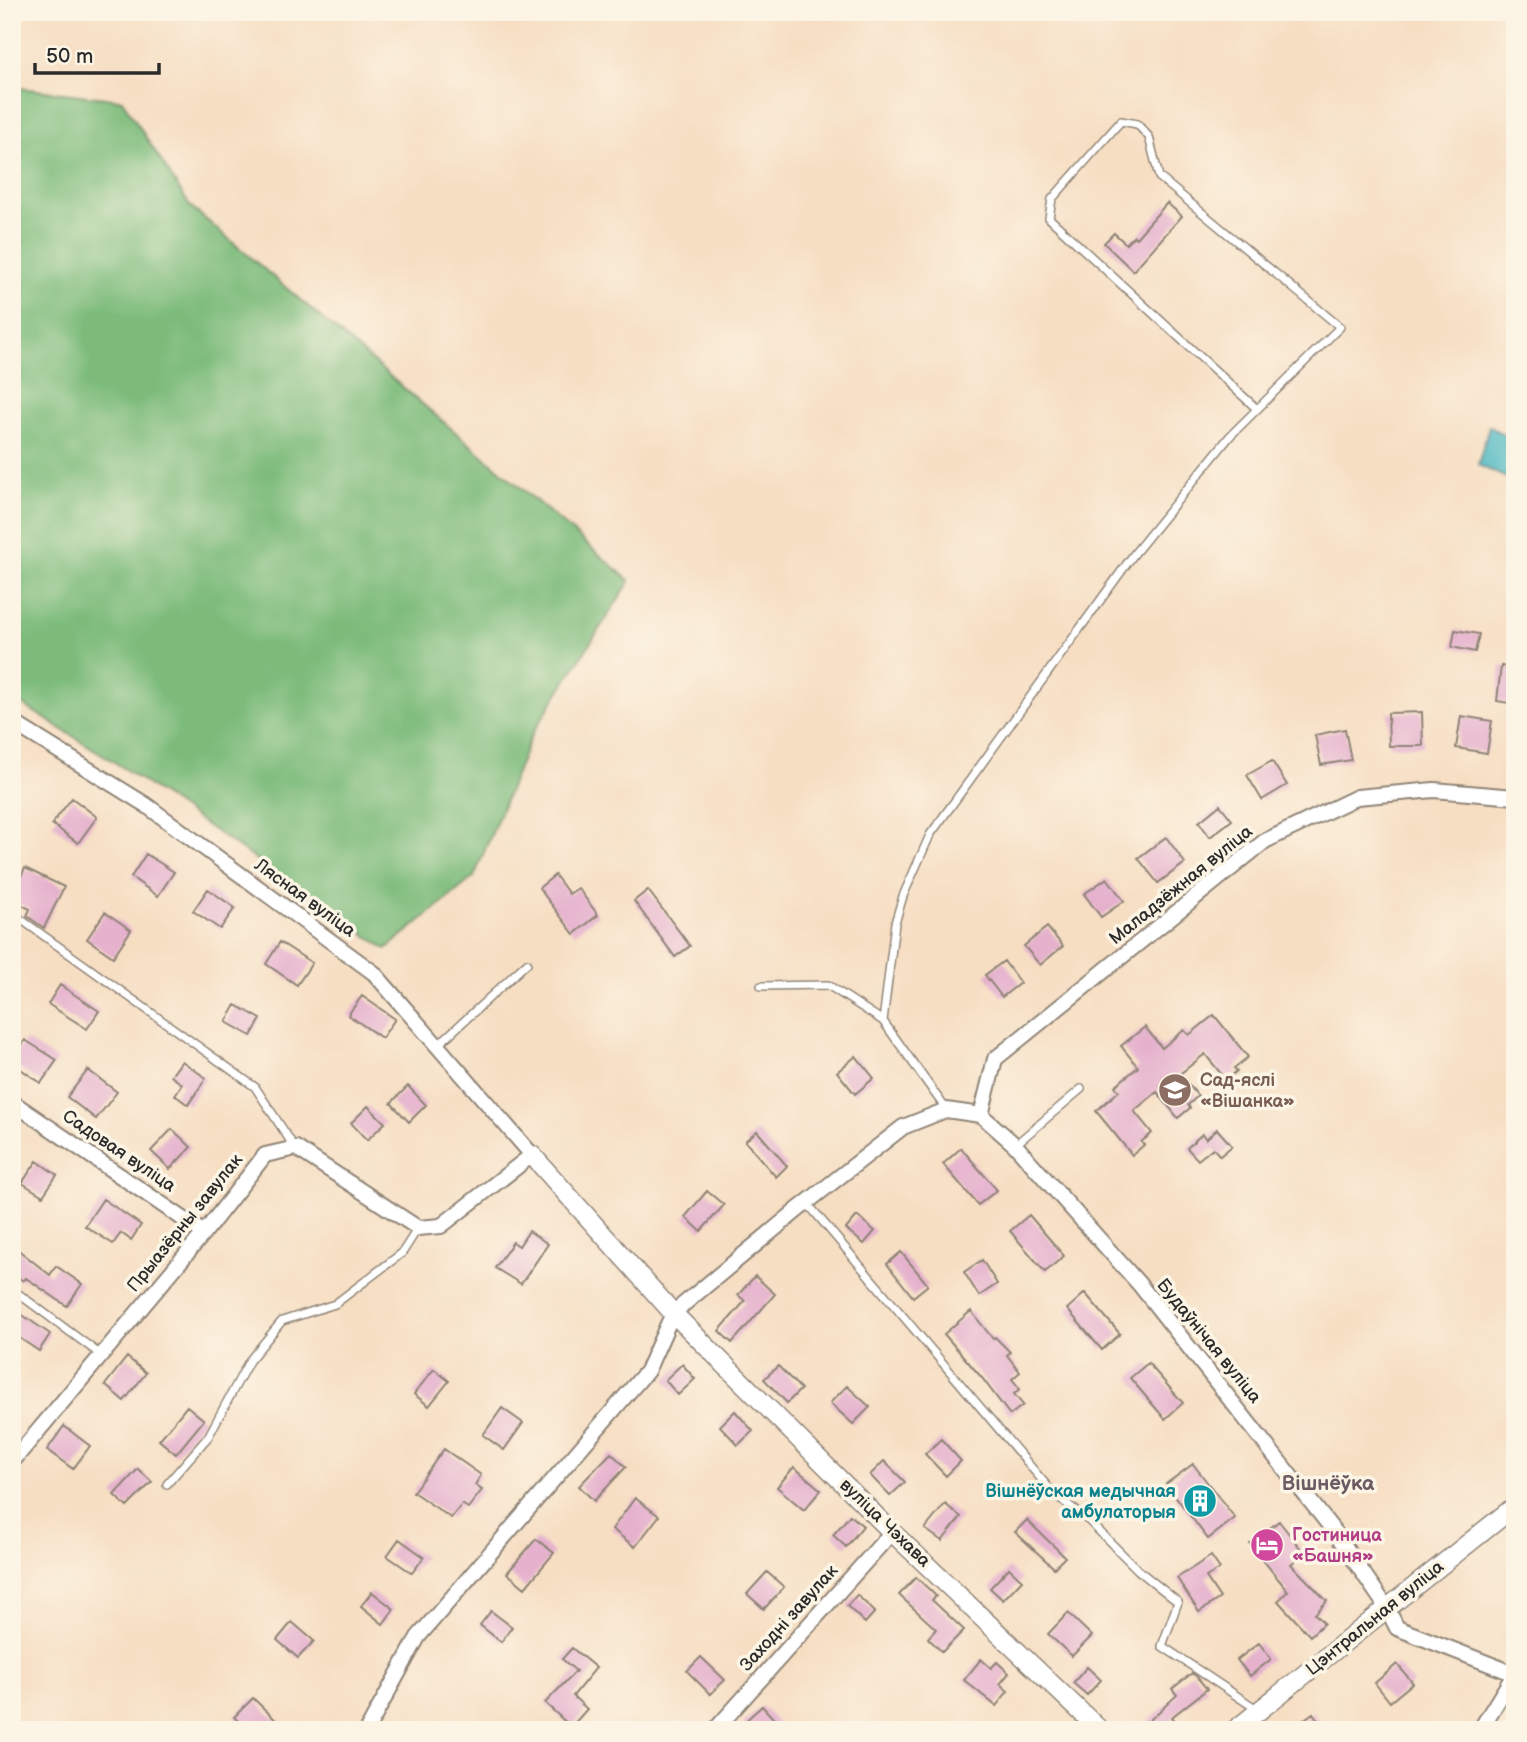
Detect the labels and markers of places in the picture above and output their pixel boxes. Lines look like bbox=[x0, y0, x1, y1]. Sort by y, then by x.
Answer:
place label: Сад-яслі «Вішанка» bbox=[1200, 1070, 1295, 1112]
school or university icon: Сад-яслі «Вішанка» bbox=[1156, 1071, 1194, 1109]
place label: Вішнёўская медычная амбулаторыя bbox=[985, 1481, 1176, 1523]
building icon: Вішнёўская медычная амбулаторыя bbox=[1181, 1482, 1219, 1520]
place label: Гостиница «Башня» bbox=[1292, 1525, 1382, 1567]
hotel icon: Гостиница «Башня» bbox=[1248, 1526, 1286, 1564]

